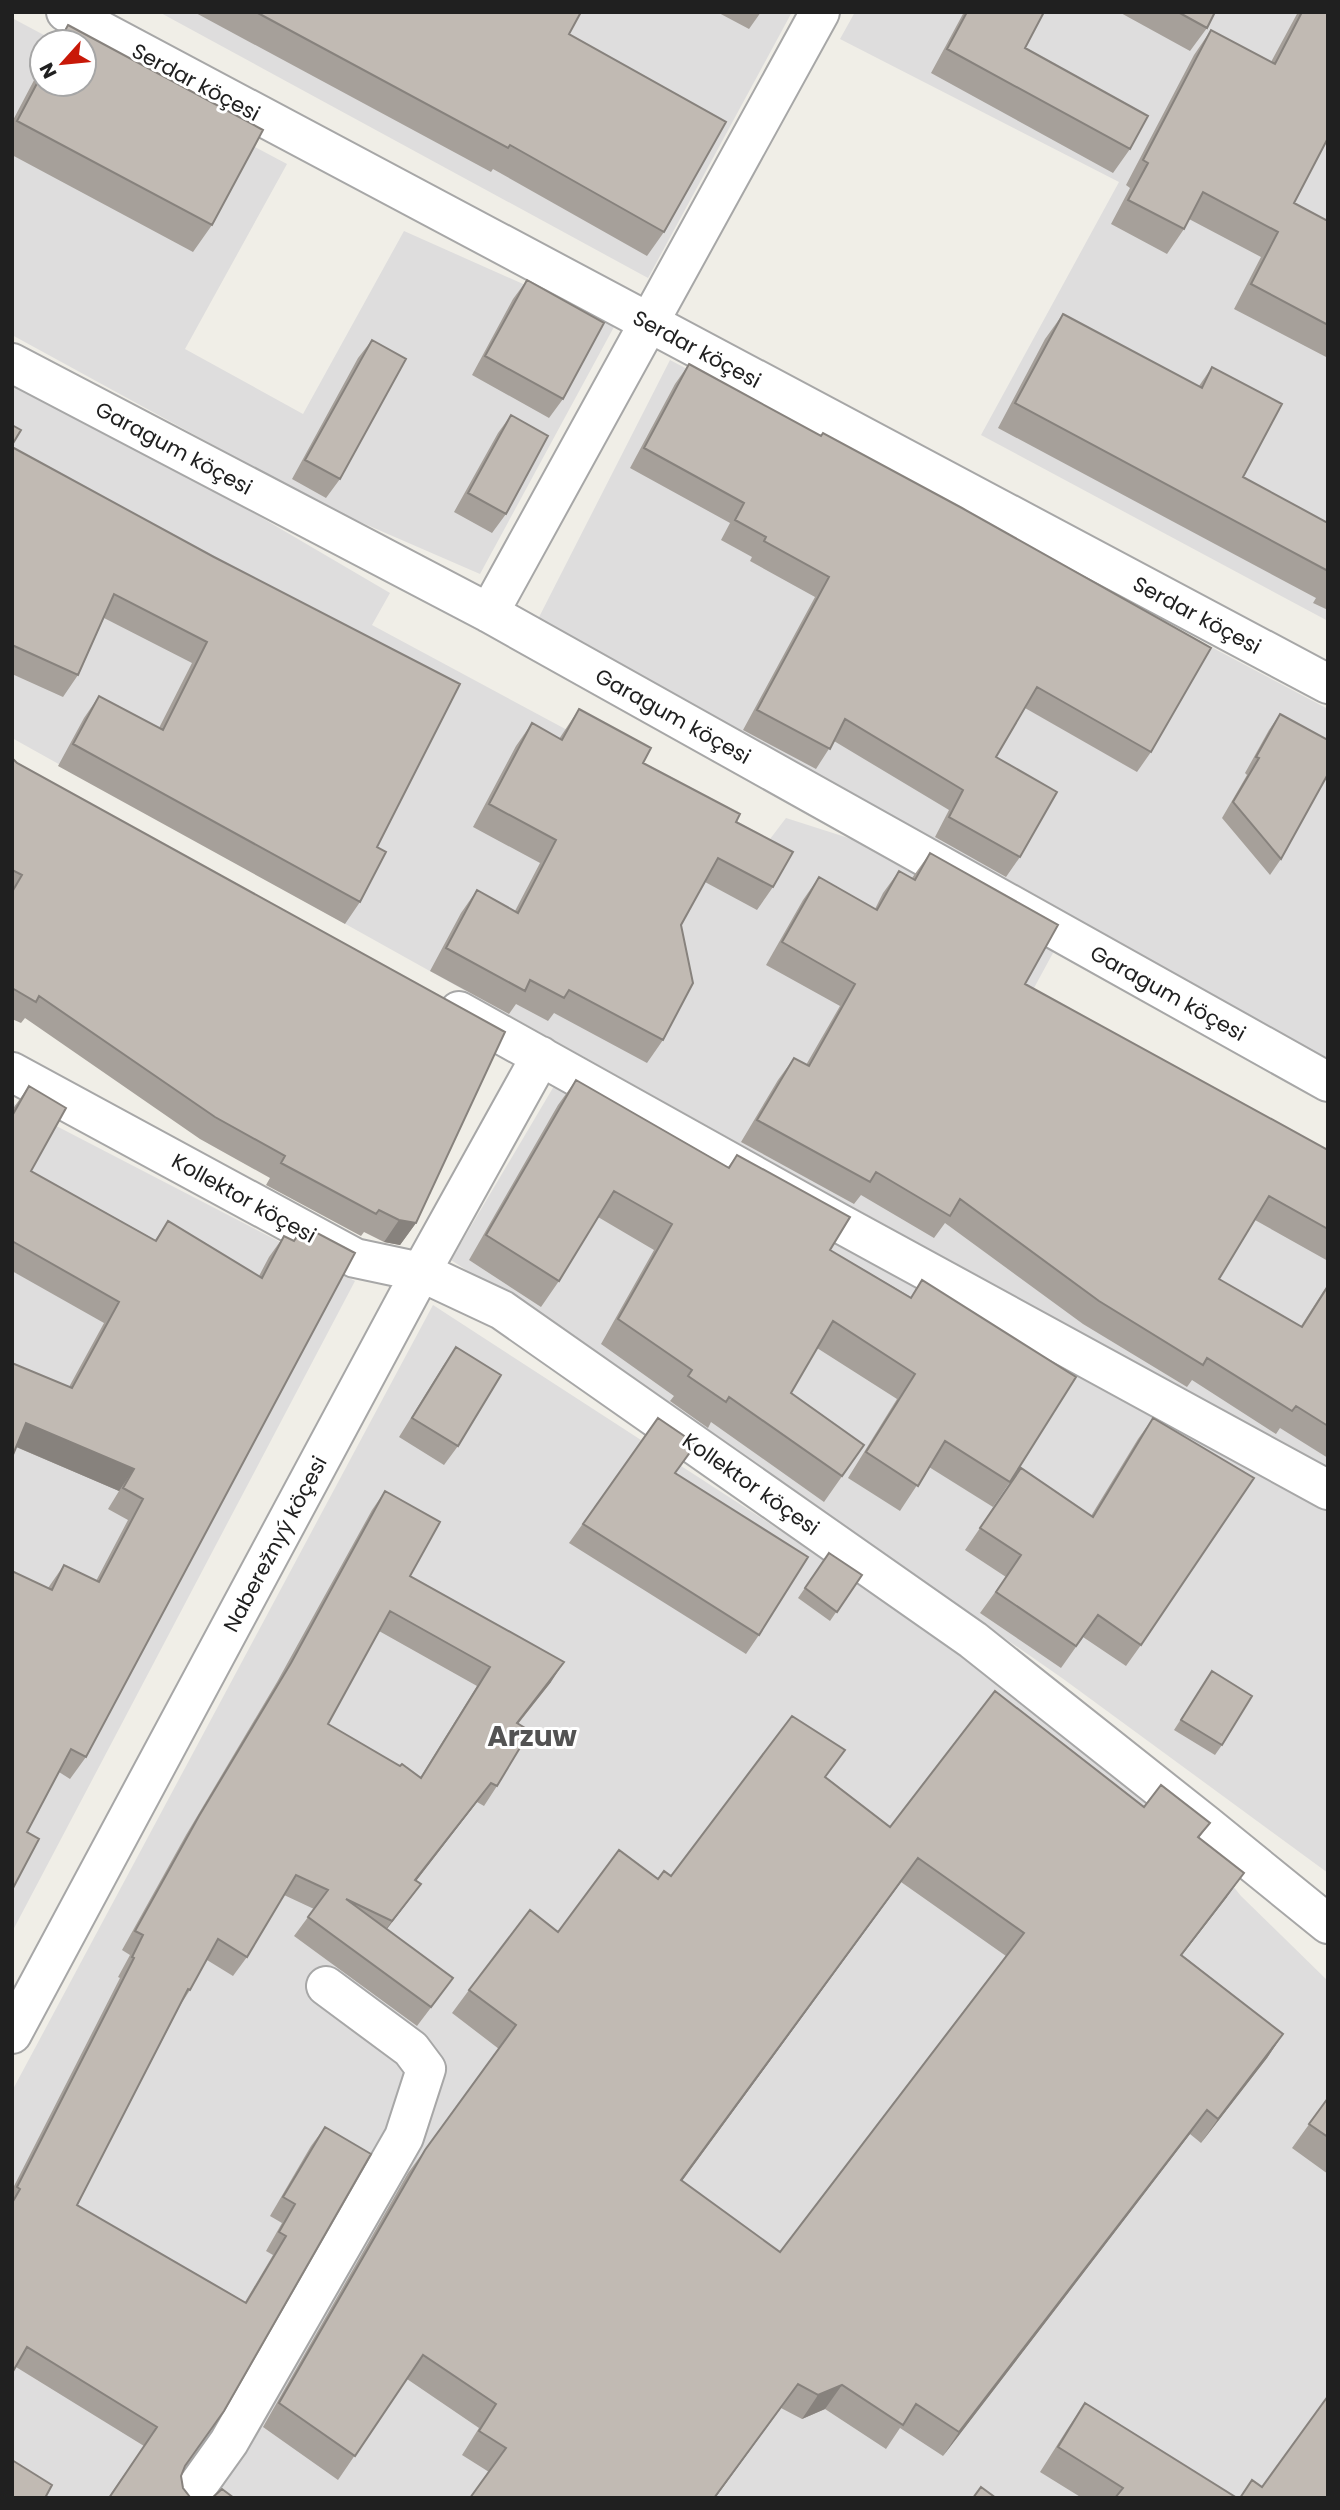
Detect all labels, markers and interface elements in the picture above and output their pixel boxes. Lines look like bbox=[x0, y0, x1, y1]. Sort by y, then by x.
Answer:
north arrow bbox=[28, 28, 98, 98]
street label: Serdar köçesi bbox=[127, 36, 265, 128]
text: N bbox=[33, 58, 64, 83]
street label: Serdar köçesi bbox=[628, 303, 766, 395]
street label: Garagum köçesi bbox=[91, 394, 257, 502]
street label: Serdar köçesi bbox=[1128, 569, 1266, 661]
street label: Garagum köçesi bbox=[590, 661, 756, 771]
street label: Garagum köçesi bbox=[1085, 938, 1251, 1048]
street label: Kollektor köçesi bbox=[167, 1146, 321, 1250]
street label: Kollektor köçesi bbox=[677, 1426, 825, 1542]
street label: Naberežnyý köçesi bbox=[216, 1451, 334, 1637]
district label: Arzuw bbox=[487, 1717, 578, 1756]

